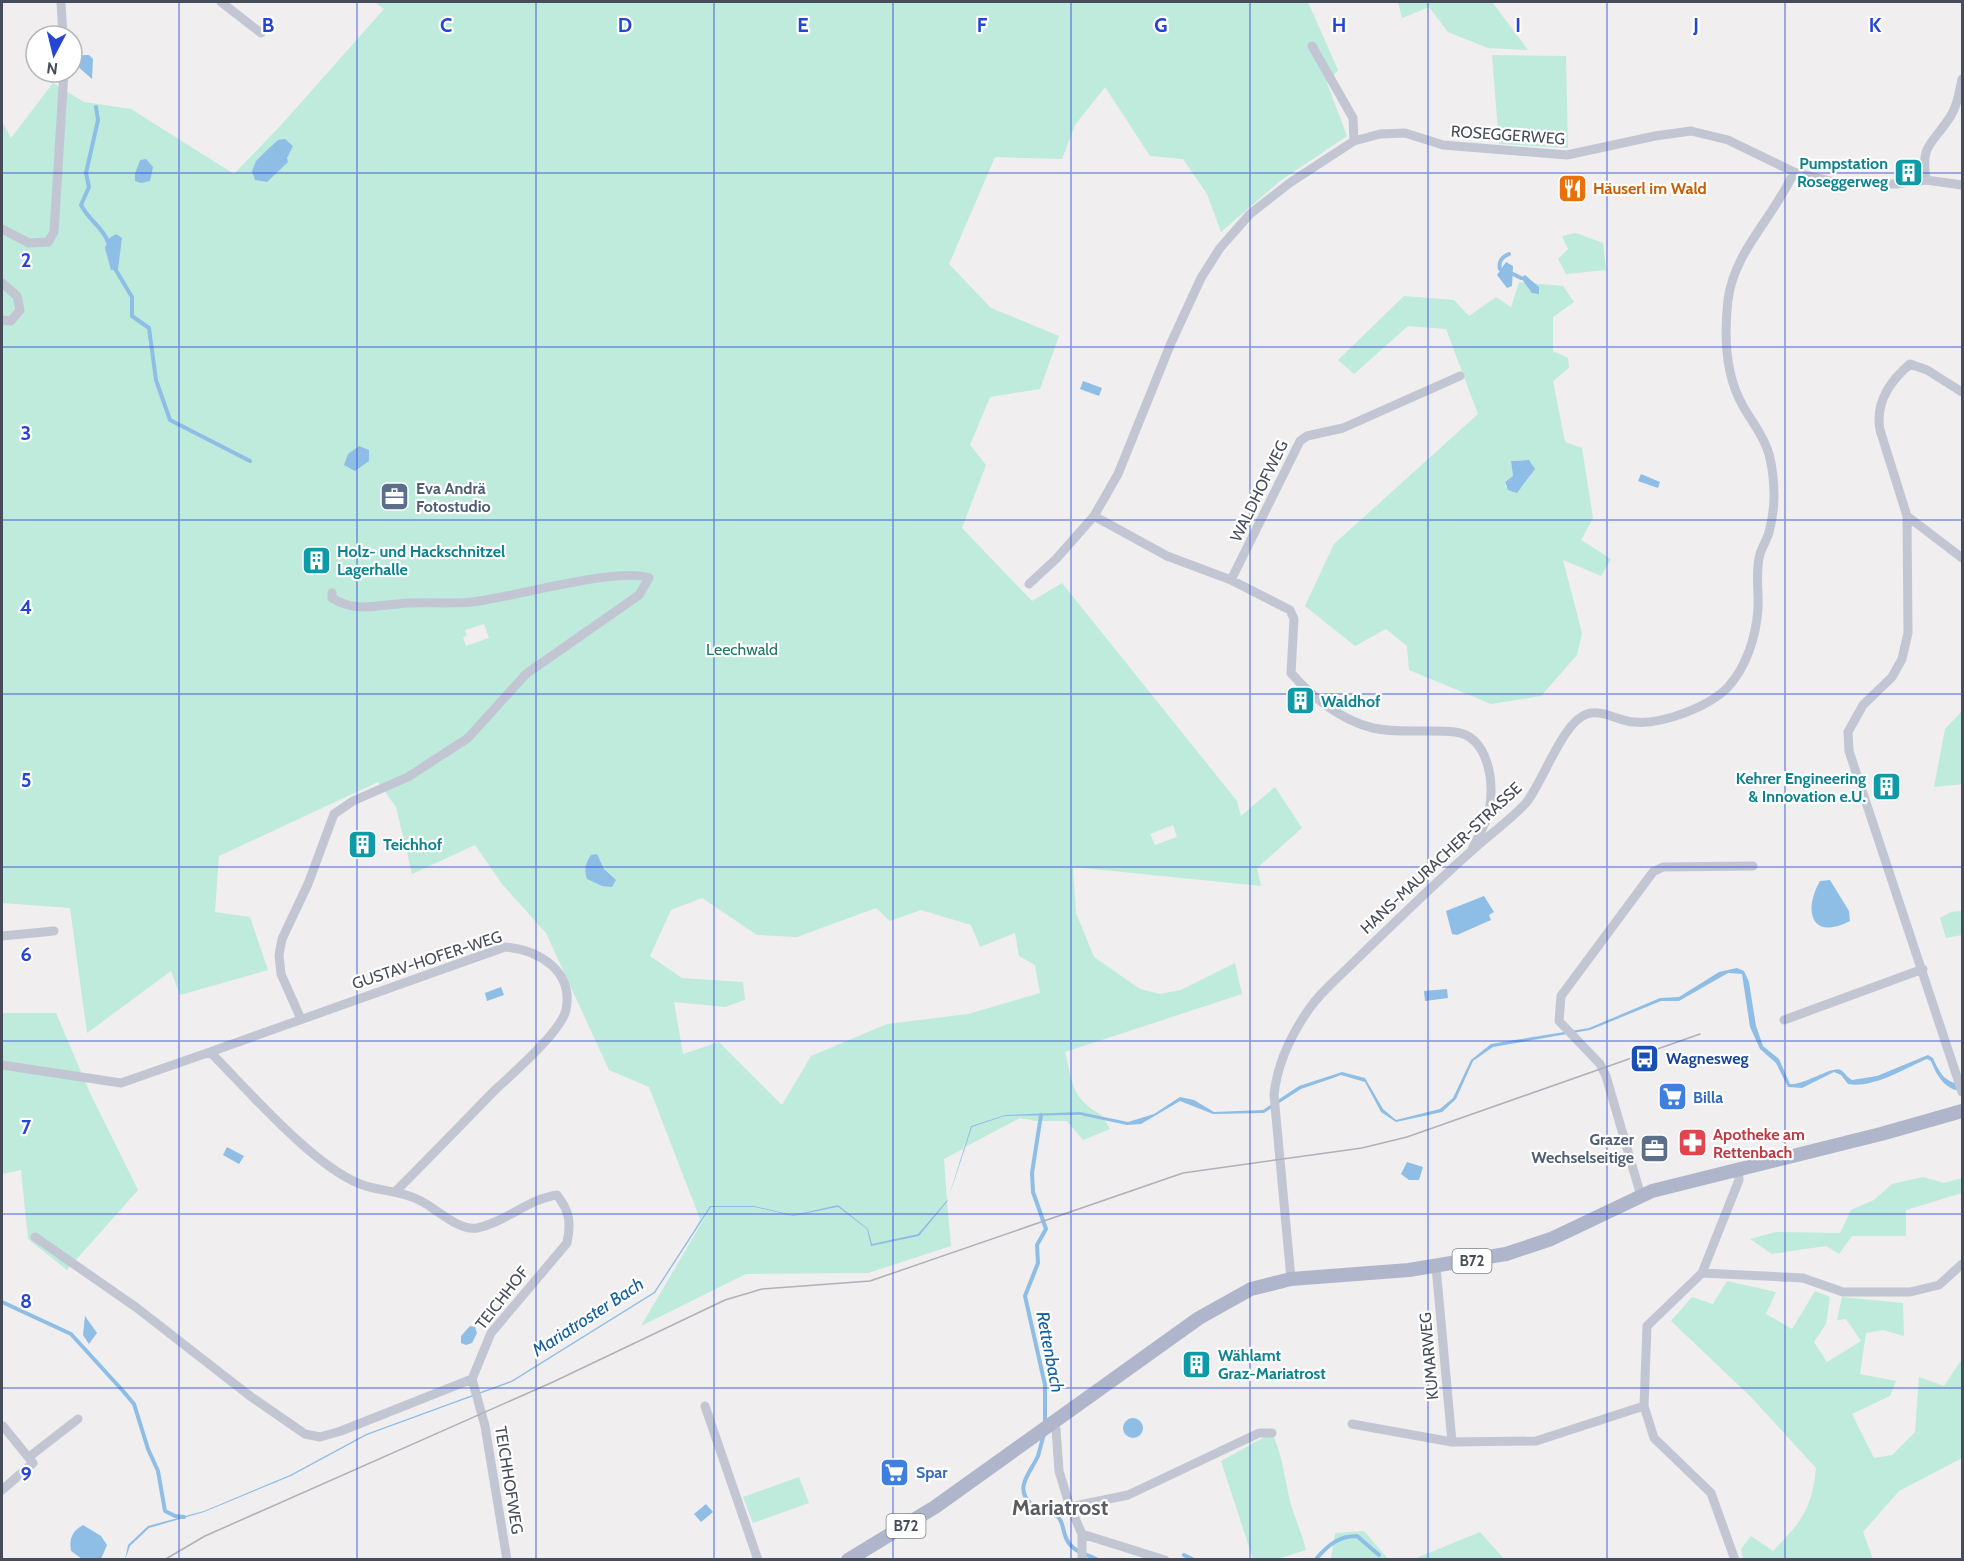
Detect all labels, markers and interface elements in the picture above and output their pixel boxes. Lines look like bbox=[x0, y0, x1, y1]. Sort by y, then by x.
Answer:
text: B bbox=[262, 13, 274, 37]
text: C bbox=[440, 13, 452, 37]
text: D bbox=[618, 13, 632, 37]
text: E bbox=[797, 13, 809, 37]
text: F bbox=[977, 13, 988, 37]
text: G bbox=[1154, 13, 1168, 37]
text: H bbox=[1332, 13, 1346, 37]
text: I bbox=[1515, 13, 1521, 37]
text: J bbox=[1692, 13, 1699, 37]
text: K bbox=[1869, 13, 1882, 37]
north arrow bbox=[24, 24, 84, 84]
text: N bbox=[45, 58, 59, 79]
street label: ROSEGGERWEG bbox=[1450, 122, 1566, 148]
place label: Pumpstation Roseggerweg bbox=[1797, 154, 1888, 191]
building icon: Pumpstation Roseggerweg bbox=[1893, 156, 1925, 188]
restaurant icon: Häuserl im Wald bbox=[1556, 172, 1588, 204]
place label: Häuserl im Wald bbox=[1593, 179, 1707, 198]
text: 2 bbox=[21, 248, 31, 272]
text: 3 bbox=[21, 421, 31, 445]
street label: WALDHOFWEG bbox=[1226, 437, 1292, 545]
place label: Eva Andrä Fotostudio bbox=[416, 479, 491, 516]
office icon: Eva Andrä Fotostudio bbox=[379, 481, 411, 513]
place label: Holz- und Hackschnitzel Lagerhalle bbox=[337, 542, 505, 579]
building icon: Holz- und Hackschnitzel Lagerhalle bbox=[300, 544, 332, 576]
text: 4 bbox=[20, 595, 32, 619]
park label: Leechwald bbox=[706, 640, 778, 659]
building icon: Waldhof bbox=[1284, 685, 1316, 717]
place label: Waldhof bbox=[1321, 692, 1381, 711]
text: 5 bbox=[21, 768, 31, 792]
place label: Kehrer Engineering & Innovation e.U. bbox=[1736, 769, 1866, 806]
building icon: Kehrer Engineering & Innovation e.U. bbox=[1871, 771, 1903, 803]
street label: HANS-MAURACHER-STRASSE bbox=[1357, 778, 1526, 938]
building icon: Teichhof bbox=[346, 828, 378, 860]
place label: Teichhof bbox=[383, 835, 443, 854]
street label: GUSTAV-HOFER-WEG bbox=[350, 927, 504, 993]
text: 6 bbox=[20, 942, 32, 966]
bus stop icon: Wagnesweg bbox=[1629, 1042, 1661, 1074]
place label: Wagnesweg bbox=[1666, 1049, 1748, 1068]
supermarket icon: Billa bbox=[1656, 1081, 1688, 1113]
place label: Billa bbox=[1693, 1088, 1723, 1107]
text: 7 bbox=[21, 1115, 32, 1139]
place label: Apotheke am Rettenbach bbox=[1713, 1125, 1805, 1162]
pharmacy icon: Apotheke am Rettenbach bbox=[1676, 1127, 1708, 1159]
place label: Grazer Wechselseitige bbox=[1531, 1130, 1635, 1167]
office icon: Grazer Wechselseitige bbox=[1639, 1132, 1671, 1164]
road number: B72 bbox=[1452, 1249, 1492, 1273]
street label: TEICHHOF bbox=[472, 1262, 533, 1333]
water label: Mariatroster Bach bbox=[527, 1273, 648, 1362]
text: 8 bbox=[20, 1289, 32, 1313]
water label: Rettenbach bbox=[1031, 1310, 1069, 1394]
street label: KUMARWEG bbox=[1416, 1312, 1442, 1400]
place label: Wählamt Graz-Mariatrost bbox=[1218, 1346, 1326, 1383]
building icon: Wählamt Graz-Mariatrost bbox=[1181, 1348, 1213, 1380]
street label: TEICHHOFWEG bbox=[491, 1425, 527, 1535]
supermarket icon: Spar bbox=[879, 1456, 911, 1488]
text: 9 bbox=[20, 1462, 32, 1486]
place label: Spar bbox=[916, 1463, 948, 1482]
district label: Mariatrost bbox=[1012, 1494, 1109, 1521]
road number: B72 bbox=[886, 1514, 926, 1538]

